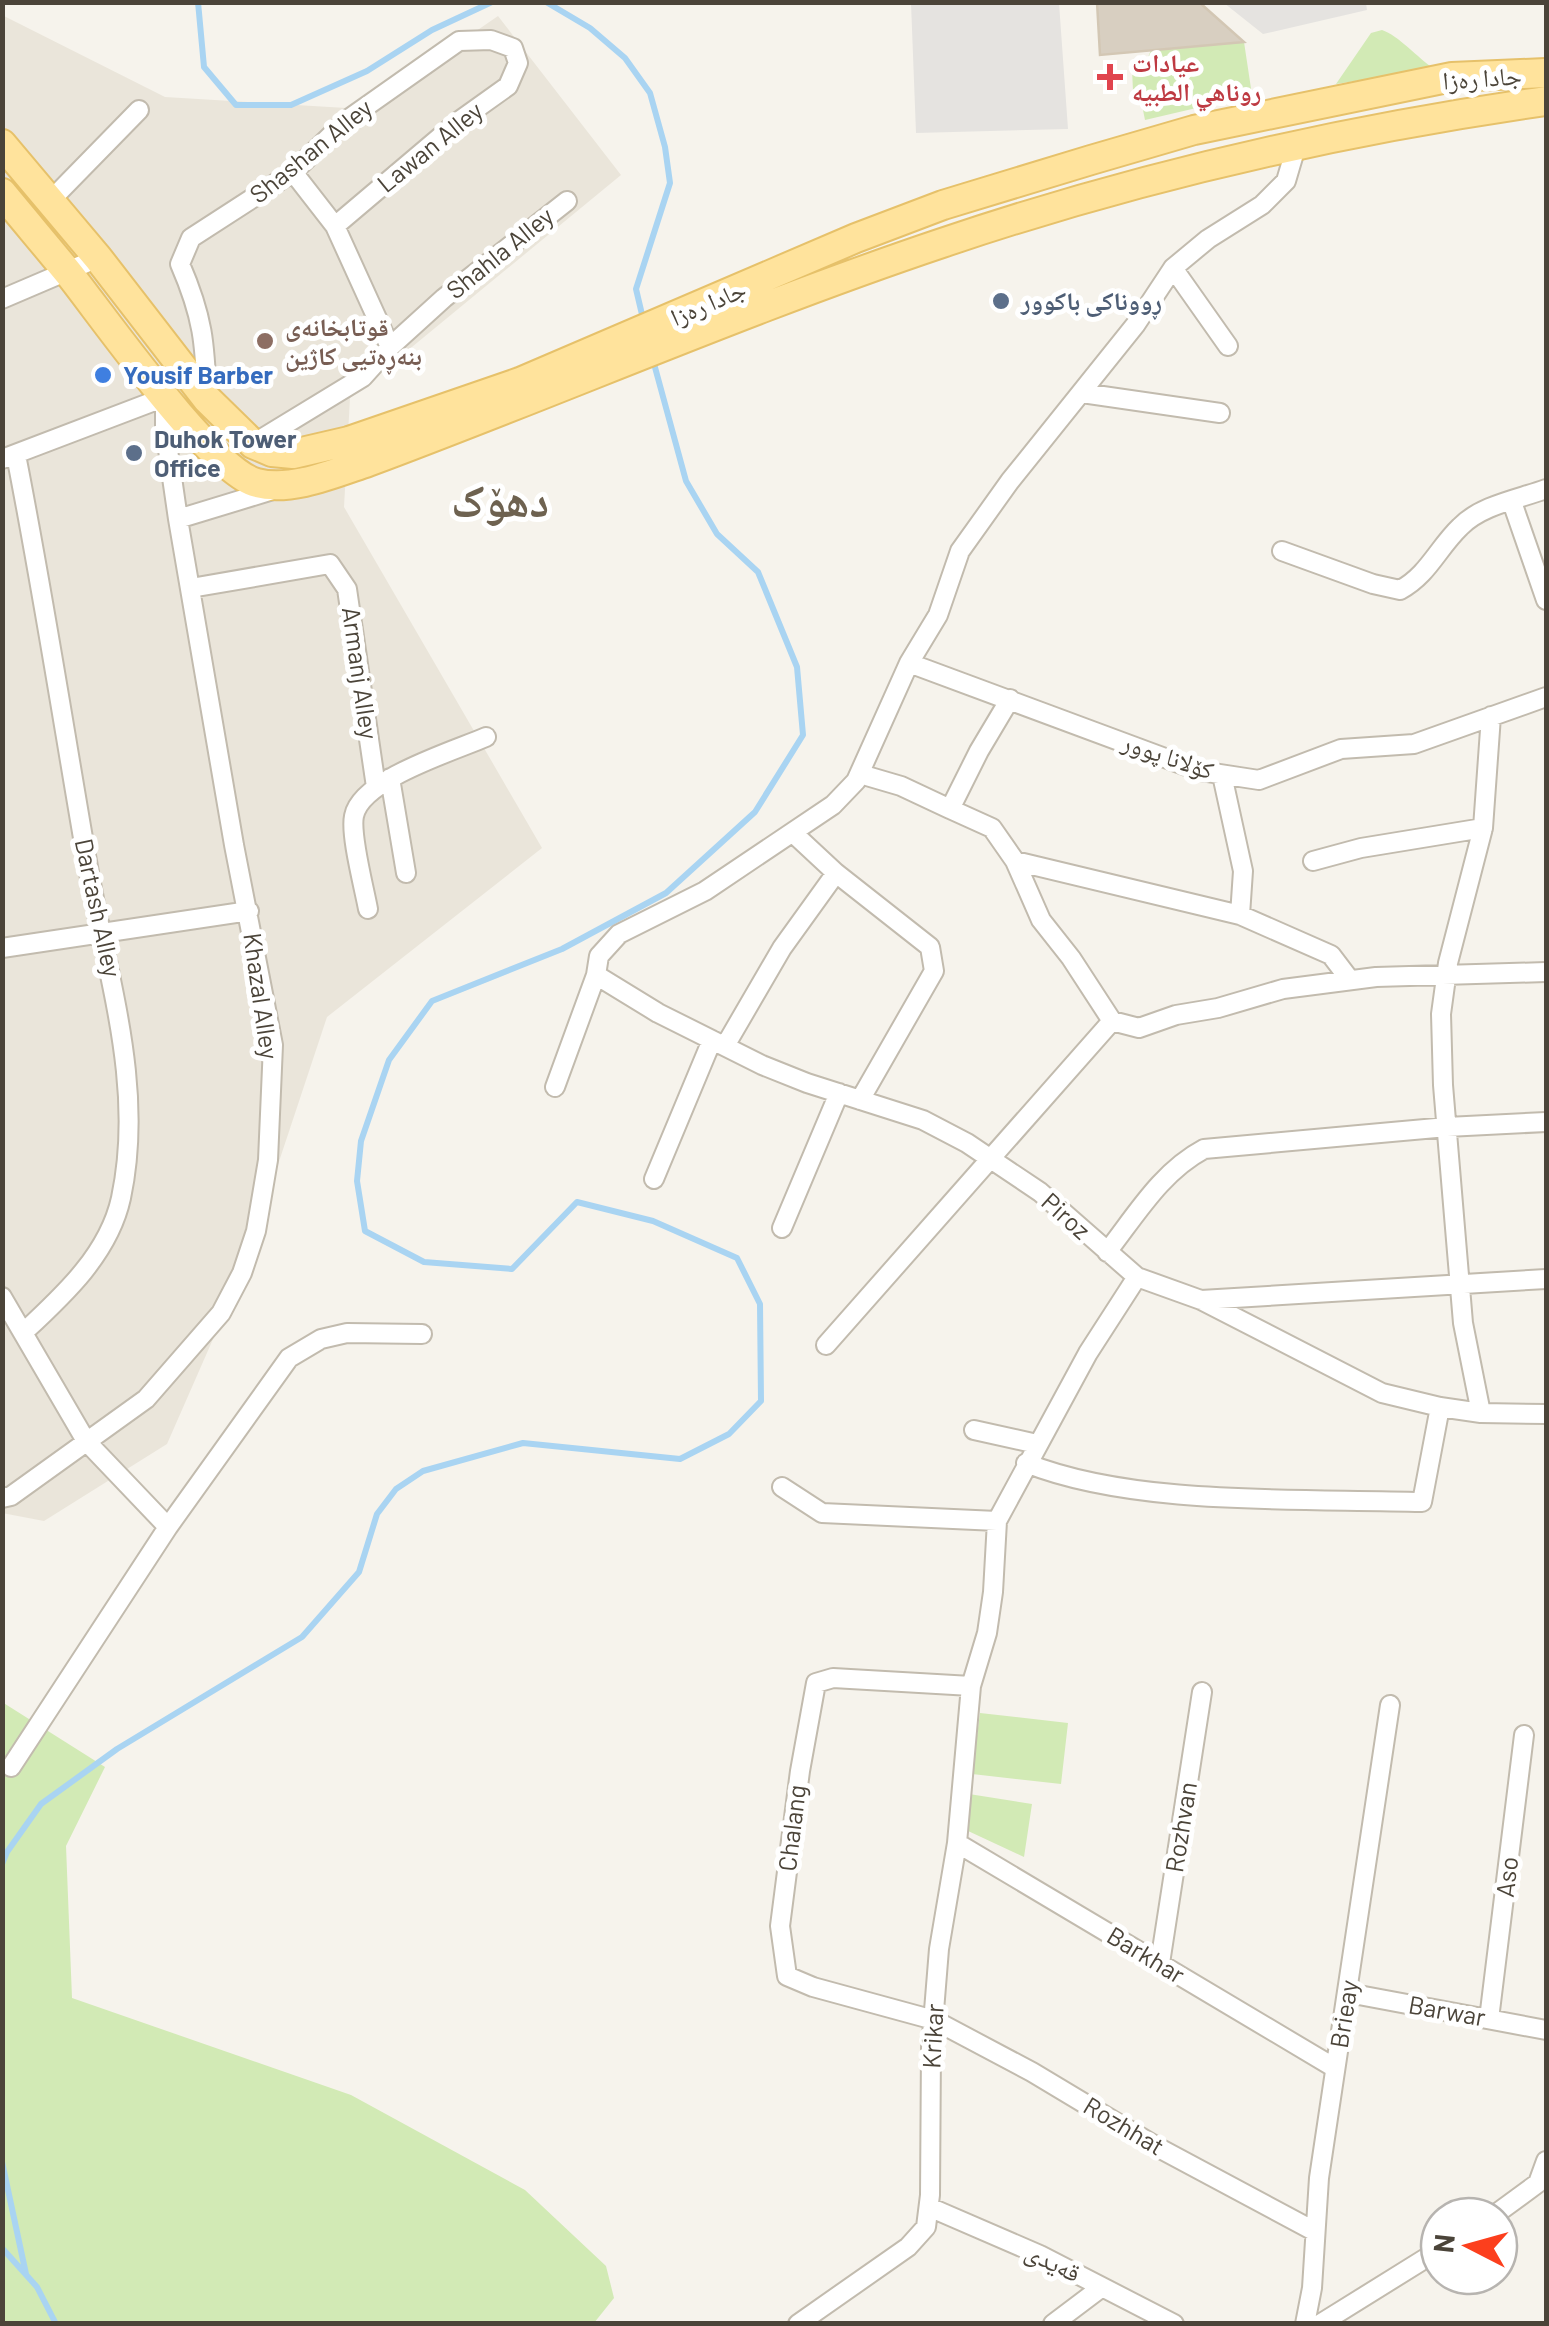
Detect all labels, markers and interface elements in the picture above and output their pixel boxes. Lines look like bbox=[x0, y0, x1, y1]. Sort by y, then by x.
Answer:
place label: عيادات روناهي الطبيه bbox=[1132, 47, 1261, 112]
street label: جادا ره‌زا bbox=[1441, 59, 1522, 95]
marker: عيادات روناهي الطبيه bbox=[1097, 64, 1123, 90]
street label: Shashan Alley bbox=[243, 92, 378, 209]
street label: Lawan Alley bbox=[371, 95, 488, 198]
street label: Shahla Alley bbox=[440, 200, 559, 304]
street label: جادا ره‌زا bbox=[665, 273, 750, 332]
place label: ڕووناکی باکوور bbox=[1020, 285, 1162, 320]
marker: ڕووناکی باکوور bbox=[990, 290, 1012, 312]
place label: قوتابخانەی بنەڕەتیی کاژین bbox=[285, 311, 422, 375]
marker: قوتابخانەی بنەڕەتیی کاژین bbox=[254, 330, 276, 352]
place label: Yousif Barber bbox=[123, 359, 274, 389]
marker: Yousif Barber bbox=[92, 364, 114, 386]
place label: Duhok Tower Office bbox=[154, 423, 297, 482]
marker: Duhok Tower Office bbox=[123, 442, 145, 464]
district label: دھۆک bbox=[451, 472, 549, 526]
street label: Armanj Alley bbox=[337, 605, 385, 741]
street label: کۆلانا پوور bbox=[1117, 725, 1218, 786]
street label: Dartash Alley bbox=[70, 836, 128, 980]
street label: Khazal Alley bbox=[238, 931, 286, 1061]
street label: Piroz bbox=[1036, 1186, 1097, 1245]
street label: Rozhvan bbox=[1158, 1780, 1202, 1874]
street label: Chalang bbox=[771, 1783, 811, 1873]
street label: Aso bbox=[1489, 1855, 1523, 1899]
street label: Barkhar bbox=[1102, 1919, 1191, 1989]
street label: Brieay bbox=[1323, 1978, 1363, 2050]
street label: Barwar bbox=[1406, 1988, 1488, 2032]
street label: Krikar bbox=[915, 2003, 949, 2069]
street label: Rozhhat bbox=[1079, 2089, 1170, 2161]
north arrow bbox=[1419, 2196, 1519, 2296]
text: N bbox=[1425, 2232, 1461, 2254]
street label: قەیدی bbox=[1020, 2235, 1086, 2289]

